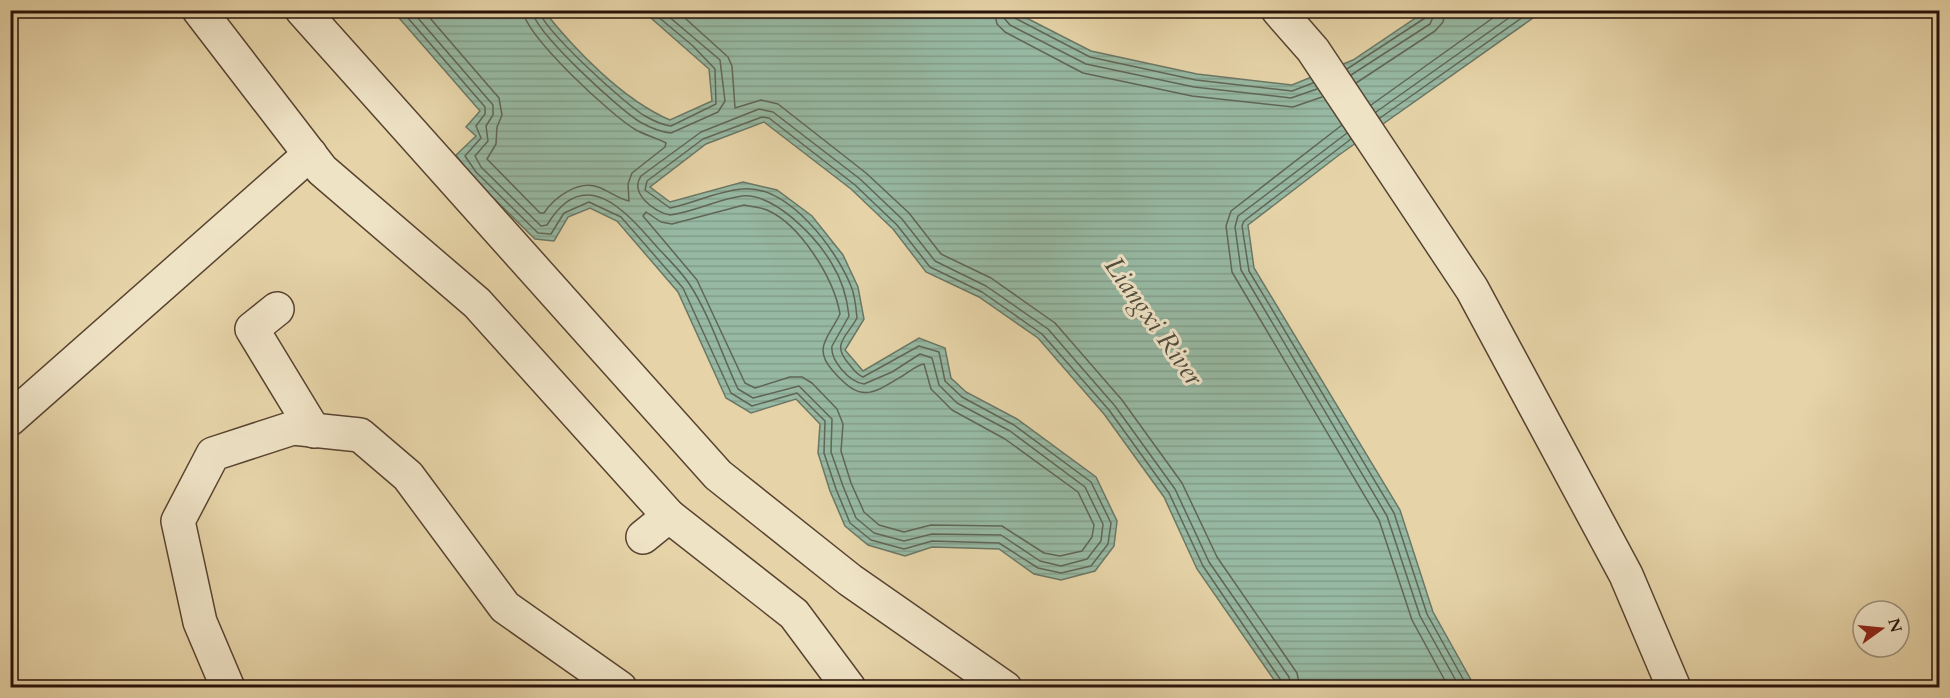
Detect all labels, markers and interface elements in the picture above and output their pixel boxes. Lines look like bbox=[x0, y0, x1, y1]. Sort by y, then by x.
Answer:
water label: Liangxi River bbox=[1096, 250, 1212, 394]
north arrow bbox=[1851, 599, 1911, 659]
text: N bbox=[1882, 616, 1907, 635]

